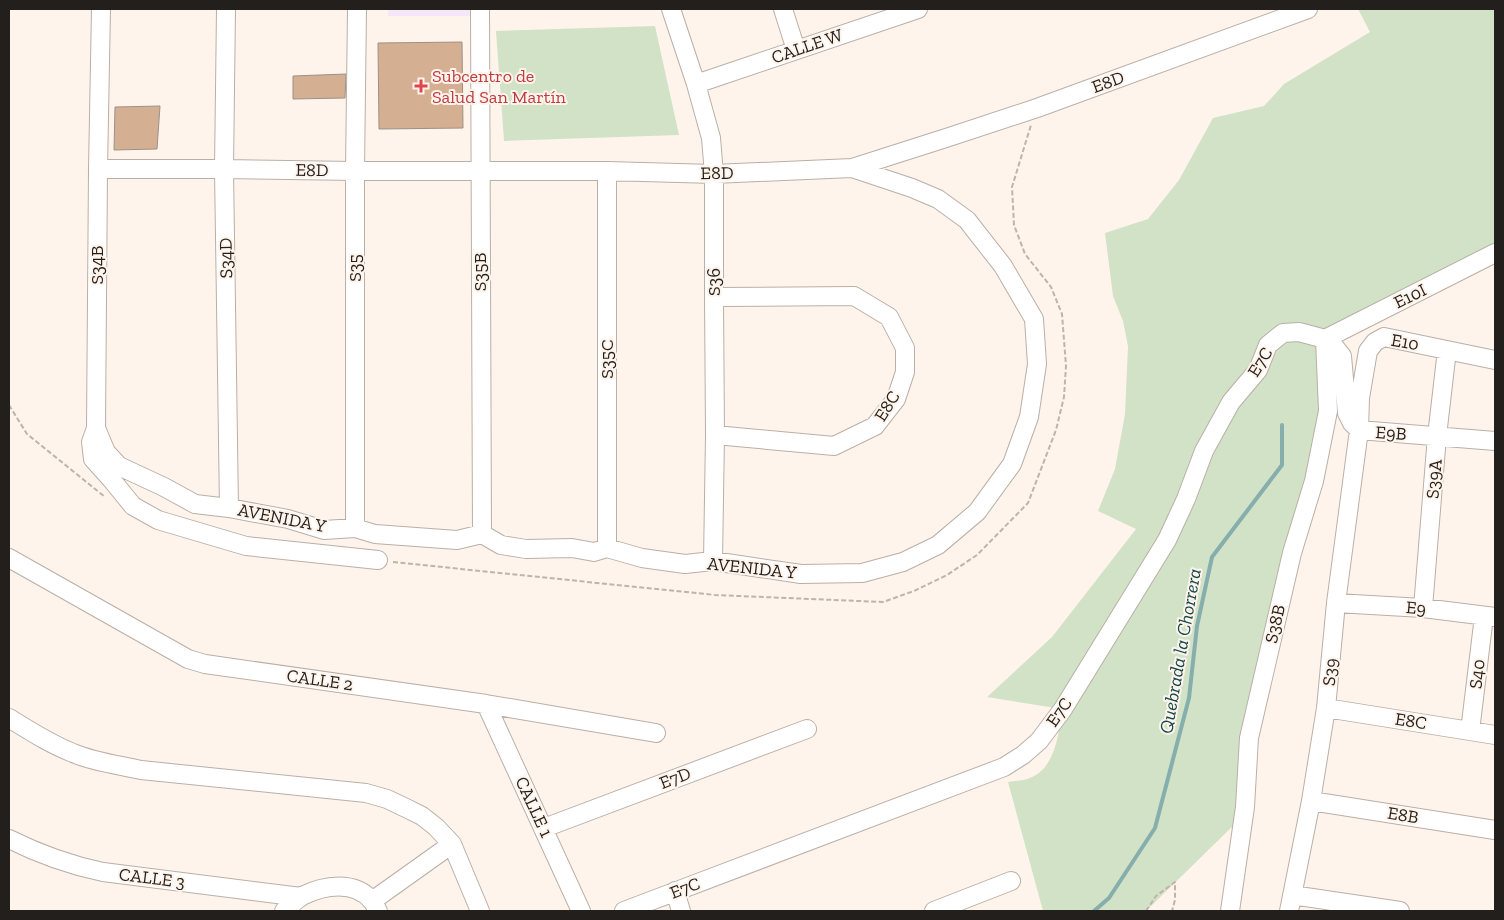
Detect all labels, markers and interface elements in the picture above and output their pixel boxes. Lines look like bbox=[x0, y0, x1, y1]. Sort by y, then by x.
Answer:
street label: CALLE W bbox=[769, 24, 846, 68]
place label: Subcentro de Salud San Martín bbox=[432, 65, 566, 108]
street label: E8D bbox=[1089, 66, 1127, 98]
marker: Subcentro de Salud San Martín bbox=[414, 79, 428, 93]
street label: E8D bbox=[295, 159, 329, 181]
street label: E8D bbox=[700, 162, 734, 184]
street label: S34D bbox=[215, 237, 237, 279]
street label: S34B bbox=[86, 245, 108, 284]
street label: S35B bbox=[469, 253, 491, 291]
street label: S35 bbox=[344, 254, 366, 282]
street label: S36 bbox=[703, 268, 725, 296]
street label: E10I bbox=[1390, 279, 1430, 313]
street label: E10 bbox=[1389, 329, 1421, 355]
street label: S35C bbox=[596, 339, 618, 379]
street label: E7C bbox=[1243, 343, 1277, 381]
street label: E8C bbox=[869, 387, 905, 425]
street label: E9B bbox=[1375, 421, 1407, 445]
street label: S39A bbox=[1421, 458, 1447, 500]
street label: AVENIDA Y bbox=[236, 499, 328, 537]
street label: AVENIDA Y bbox=[706, 552, 798, 584]
water label: Quebrada la Chorrera bbox=[1154, 567, 1206, 735]
street label: E9 bbox=[1405, 596, 1427, 620]
street label: S38B bbox=[1260, 602, 1290, 645]
street label: S39 bbox=[1318, 657, 1342, 687]
street label: S40 bbox=[1464, 658, 1490, 690]
street label: CALLE 2 bbox=[285, 664, 355, 696]
street label: E7C bbox=[1041, 693, 1077, 731]
street label: E8C bbox=[1394, 708, 1428, 734]
street label: E7D bbox=[656, 762, 694, 794]
street label: CALLE 1 bbox=[510, 773, 558, 841]
street label: E8B bbox=[1386, 802, 1420, 828]
street label: CALLE 3 bbox=[118, 863, 186, 893]
street label: E7C bbox=[667, 872, 703, 904]

